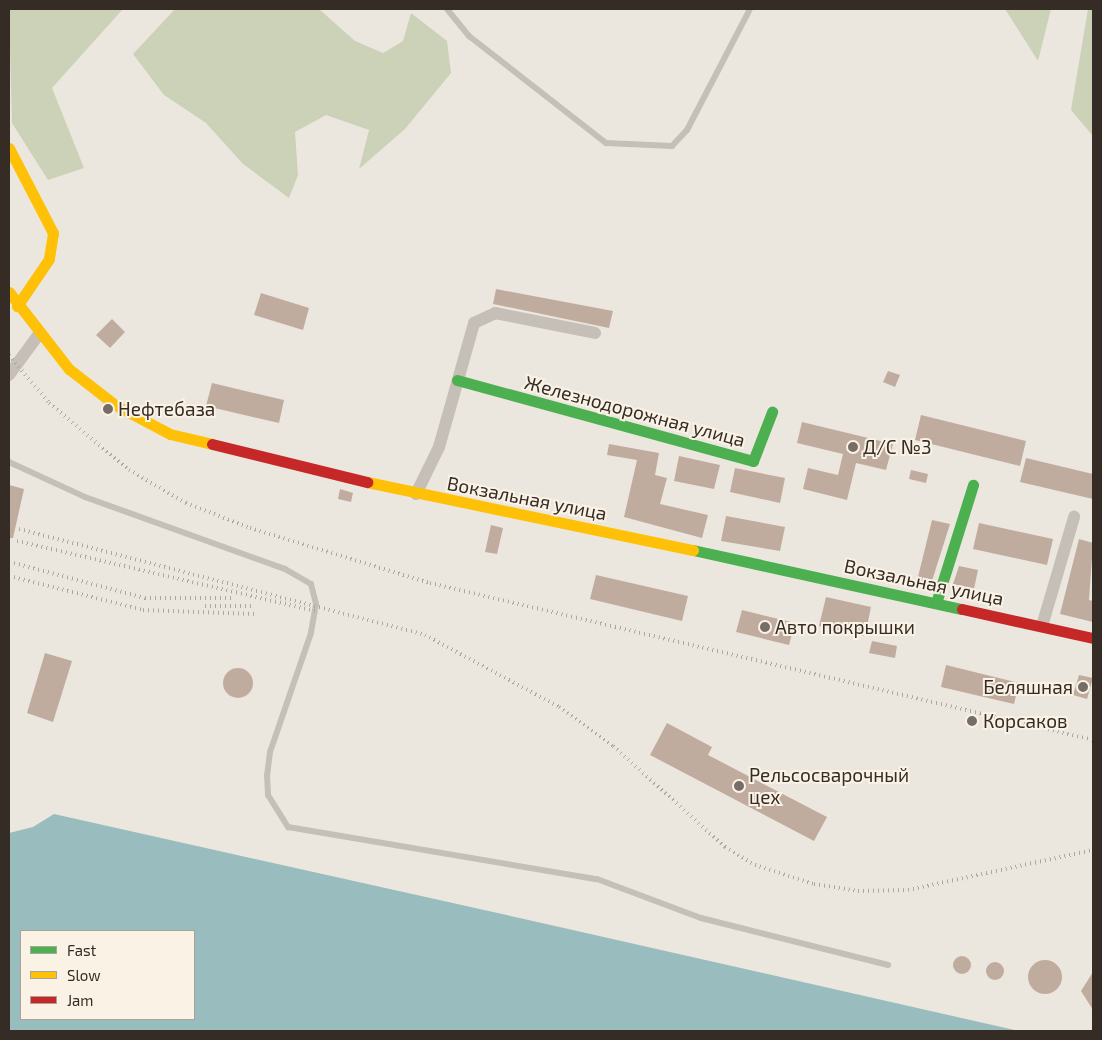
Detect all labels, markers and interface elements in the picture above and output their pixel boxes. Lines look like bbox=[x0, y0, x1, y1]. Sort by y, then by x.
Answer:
street label: Железнодорожная улица bbox=[522, 371, 748, 451]
place label: Нефтебаза bbox=[118, 398, 215, 420]
marker: Нефтебаза bbox=[102, 403, 114, 415]
place label: Д/С №3 bbox=[863, 436, 932, 458]
marker: Д/С №3 bbox=[847, 441, 859, 453]
street label: Вокзальная улица bbox=[445, 471, 609, 525]
street label: Вокзальная улица bbox=[842, 554, 1006, 610]
place label: Авто покрышки bbox=[775, 616, 915, 638]
marker: Авто покрышки bbox=[759, 621, 771, 633]
place label: Беляшная bbox=[983, 676, 1073, 698]
marker: Беляшная bbox=[1077, 681, 1089, 693]
place label: Корсаков bbox=[983, 710, 1068, 732]
marker: Корсаков bbox=[965, 714, 979, 728]
place label: Рельсосварочный цех bbox=[749, 764, 909, 808]
marker: Рельсосварочный цех bbox=[733, 780, 745, 792]
legend bbox=[20, 930, 195, 1020]
text: Fast bbox=[67, 941, 96, 959]
text: Slow bbox=[67, 966, 101, 984]
text: Jam bbox=[67, 991, 93, 1009]

